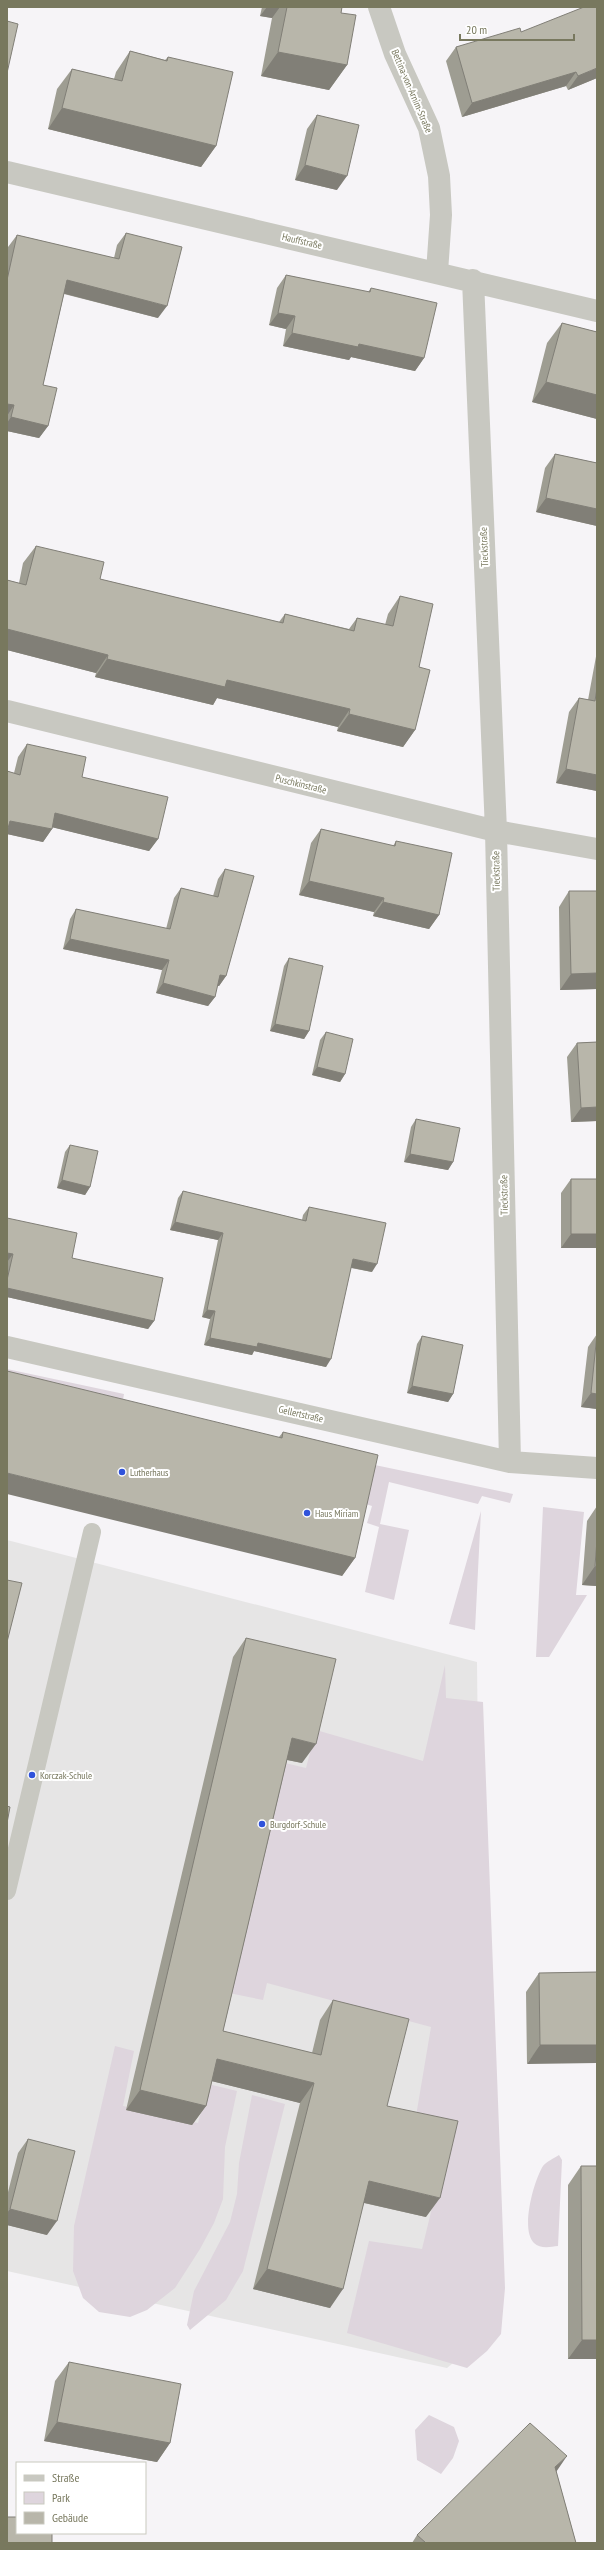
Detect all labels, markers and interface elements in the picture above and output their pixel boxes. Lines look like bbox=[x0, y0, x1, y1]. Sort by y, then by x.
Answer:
scale bar bbox=[460, 16, 574, 42]
text: 20 m bbox=[466, 22, 487, 37]
street label: Bettina-von-Arnim-Straße bbox=[389, 47, 435, 135]
street label: Hauffstraße bbox=[281, 230, 323, 252]
street label: Tieckstraße bbox=[477, 527, 491, 567]
street label: Puschkinstraße bbox=[274, 771, 328, 797]
street label: Tieckstraße bbox=[489, 851, 503, 891]
street label: Tieckstraße bbox=[497, 1175, 511, 1215]
street label: Gellertstraße bbox=[277, 1403, 325, 1425]
place label: Lutherhaus bbox=[130, 1466, 169, 1479]
marker: Lutherhaus bbox=[117, 1467, 127, 1477]
place label: Haus Miriam bbox=[315, 1507, 358, 1520]
marker: Haus Miriam bbox=[302, 1508, 312, 1518]
place label: Korczak-Schule bbox=[40, 1769, 92, 1782]
marker: Korczak-Schule bbox=[27, 1770, 37, 1780]
place label: Burgdorf-Schule bbox=[270, 1818, 326, 1831]
marker: Burgdorf-Schule bbox=[257, 1819, 267, 1829]
legend bbox=[16, 2462, 146, 2534]
text: Straße bbox=[52, 2470, 79, 2485]
text: Park bbox=[52, 2490, 70, 2505]
text: Gebäude bbox=[52, 2510, 88, 2525]

